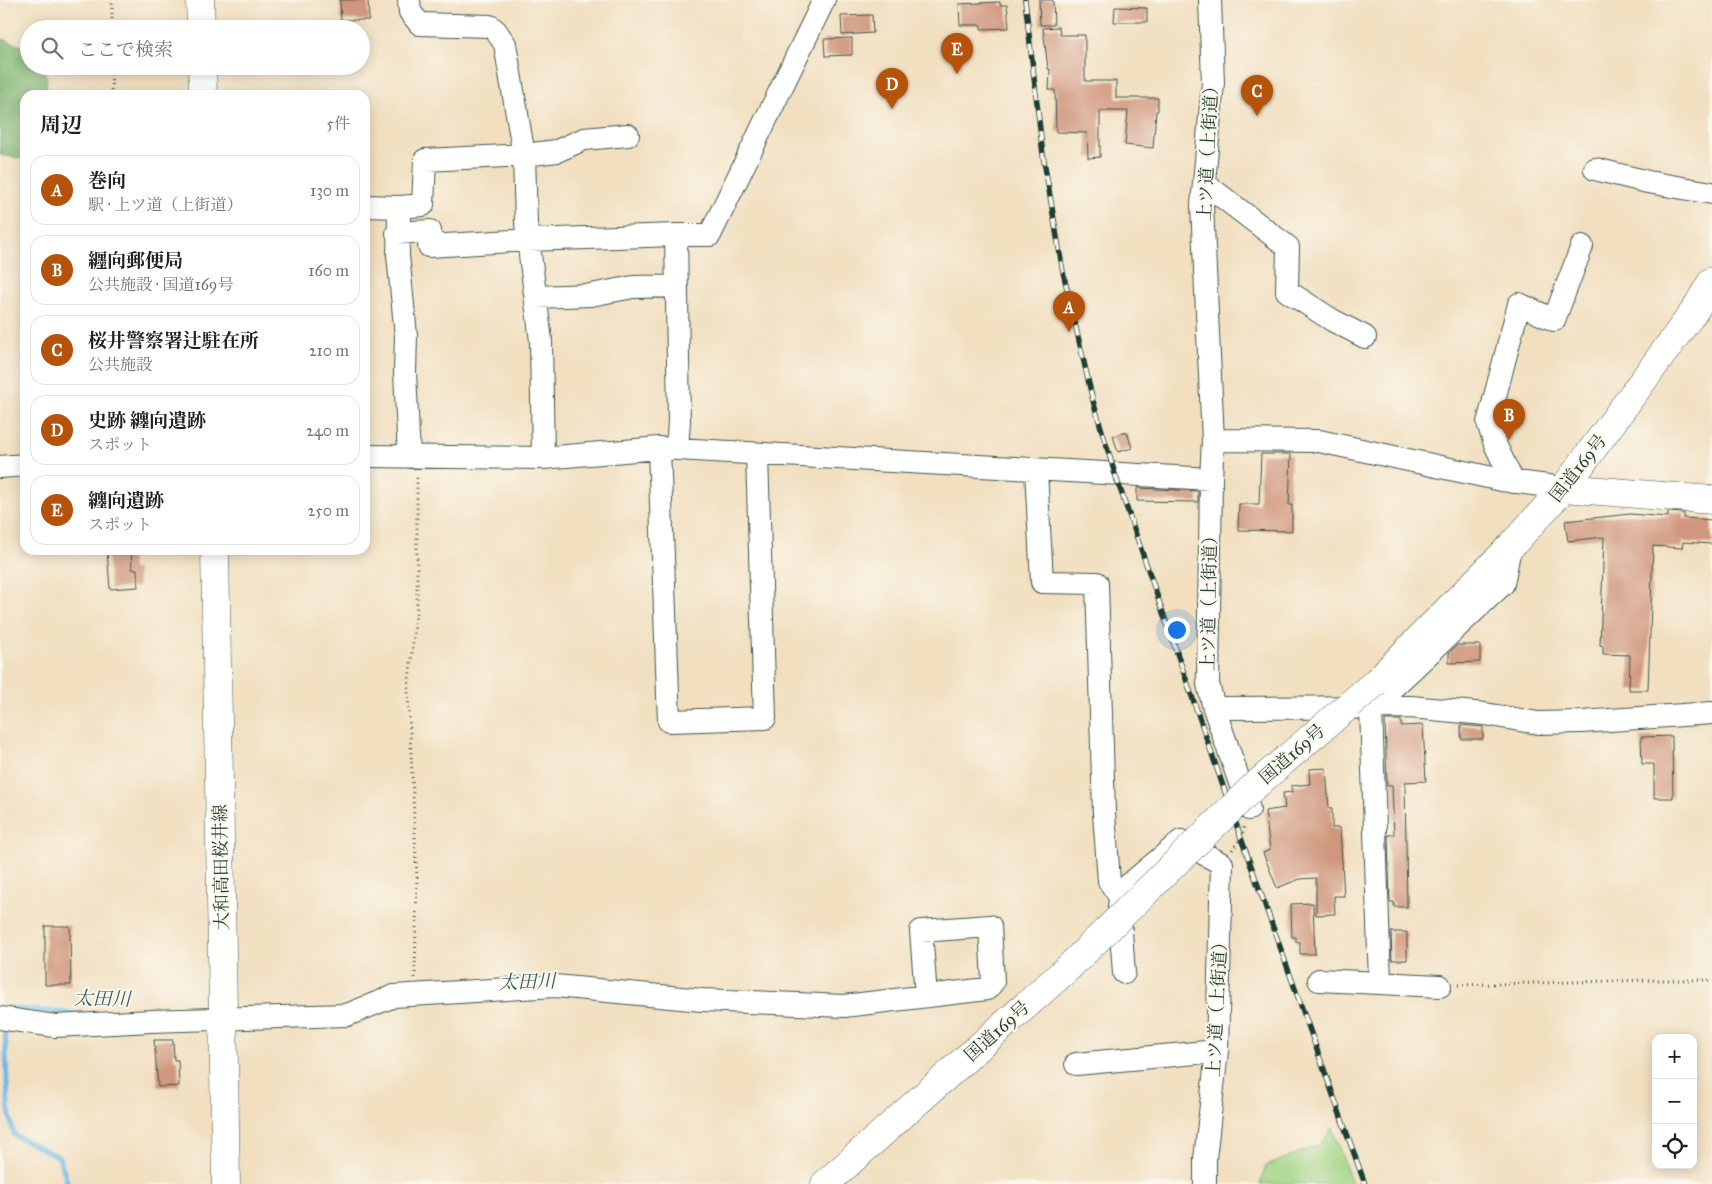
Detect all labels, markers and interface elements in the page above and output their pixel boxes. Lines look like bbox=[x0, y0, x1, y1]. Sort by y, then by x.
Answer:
search box bbox=[20, 20, 370, 75]
pin: E bbox=[941, 33, 973, 74]
icon: search bbox=[38, 34, 66, 62]
text: ここで検索 bbox=[78, 38, 173, 61]
pin: D bbox=[876, 68, 908, 109]
pin: C bbox=[1241, 75, 1273, 116]
street label: 上ツ道（上街道） bbox=[1193, 77, 1223, 221]
text: 周辺 bbox=[40, 112, 82, 138]
text: 5件 bbox=[327, 114, 350, 133]
text: 巻向 bbox=[88, 169, 126, 192]
text: A bbox=[52, 181, 62, 200]
text: 130 m bbox=[310, 181, 349, 200]
text: 駅 · 上ツ道（上街道） bbox=[88, 195, 242, 214]
text: 纒向郵便局 bbox=[88, 249, 183, 272]
text: B bbox=[52, 261, 62, 280]
text: 160 m bbox=[308, 261, 349, 280]
text: 公共施設 · 国道169号 bbox=[88, 275, 233, 294]
pin: A bbox=[1053, 291, 1085, 332]
text: 桜井警察署辻駐在所 bbox=[88, 329, 259, 352]
text: C bbox=[52, 341, 62, 360]
text: 210 m bbox=[309, 341, 349, 360]
text: 公共施設 bbox=[88, 355, 152, 374]
pin: B bbox=[1493, 399, 1525, 440]
text: 史跡 纏向遺跡 bbox=[88, 409, 206, 432]
text: D bbox=[51, 421, 63, 440]
text: 240 m bbox=[306, 421, 349, 440]
street label: 国道169号 bbox=[1545, 430, 1611, 506]
text: スポット bbox=[88, 435, 152, 454]
text: 纏向遺跡 bbox=[88, 489, 164, 512]
text: E bbox=[51, 501, 63, 520]
text: 250 m bbox=[308, 501, 349, 520]
text: スポット bbox=[88, 515, 152, 534]
street label: 上ツ道（上街道） bbox=[1197, 527, 1221, 671]
your location bbox=[1164, 617, 1190, 643]
street label: 国道169号 bbox=[1255, 719, 1329, 789]
street label: 大和高田桜井線 bbox=[209, 804, 233, 930]
street label: 上ツ道（上街道） bbox=[1202, 933, 1232, 1077]
water label: 太田川 bbox=[498, 969, 558, 994]
water label: 太田川 bbox=[73, 987, 133, 1011]
street label: 国道169号 bbox=[960, 996, 1034, 1066]
map controls bbox=[1652, 1034, 1697, 1169]
button: + bbox=[1652, 1034, 1697, 1079]
button: − bbox=[1652, 1079, 1697, 1124]
button: locate bbox=[1652, 1124, 1697, 1169]

